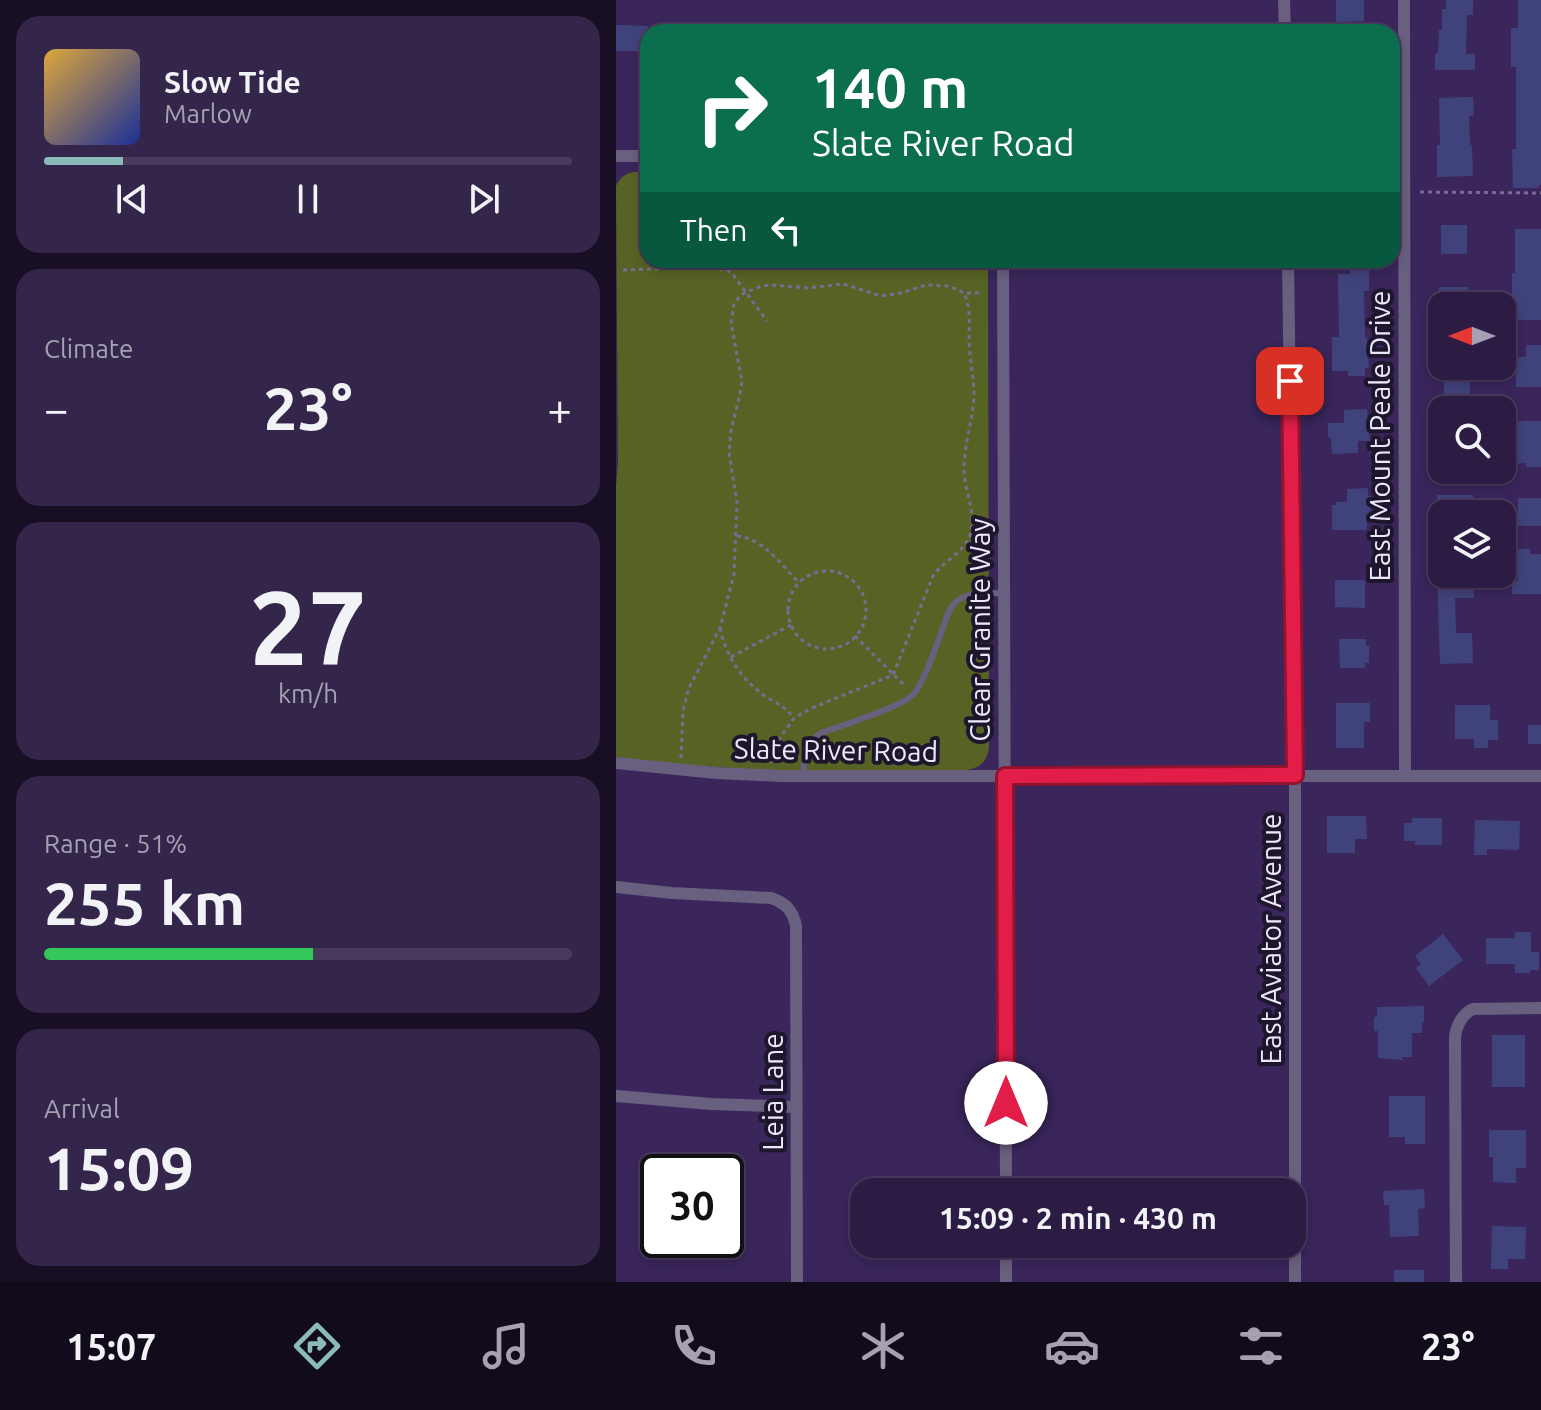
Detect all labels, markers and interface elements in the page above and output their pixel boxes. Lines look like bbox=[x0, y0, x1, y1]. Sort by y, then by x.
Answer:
icon: right bbox=[680, 56, 784, 160]
text: 140 m bbox=[812, 56, 968, 119]
text: Slow Tide bbox=[164, 65, 301, 99]
text: Marlow bbox=[164, 99, 252, 128]
text: Slate River Road bbox=[812, 122, 1074, 163]
icon: previous bbox=[110, 177, 154, 221]
icon: pause bbox=[286, 177, 330, 221]
icon: next bbox=[462, 177, 506, 221]
icon: left bbox=[764, 208, 808, 252]
text: Then bbox=[680, 213, 748, 247]
street label: East Mount Peale Drive bbox=[1364, 290, 1395, 582]
north arrow bbox=[1428, 292, 1516, 380]
map controls bbox=[1428, 292, 1516, 588]
text: Climate bbox=[44, 334, 133, 363]
pin bbox=[1256, 347, 1324, 415]
icon: arrive bbox=[1268, 359, 1312, 403]
text: 23° bbox=[264, 374, 352, 441]
text: − bbox=[44, 384, 69, 433]
text: + bbox=[547, 384, 572, 433]
button: search bbox=[1428, 396, 1516, 484]
button: layers bbox=[1428, 500, 1516, 588]
street label: Clear Granite Way bbox=[964, 518, 995, 742]
text: 27 bbox=[249, 568, 367, 685]
text: km/h bbox=[278, 679, 338, 708]
street label: Slate River Road bbox=[734, 732, 938, 767]
street label: East Aviator Avenue bbox=[1255, 813, 1286, 1065]
text: Range · 51% bbox=[44, 829, 187, 858]
text: 255 km bbox=[44, 869, 245, 936]
street label: Leia Lane bbox=[757, 1033, 788, 1151]
position arrow bbox=[964, 1061, 1048, 1145]
text: Arrival bbox=[44, 1094, 120, 1123]
text: 15:09 bbox=[44, 1134, 194, 1201]
speed limit sign: 30 bbox=[640, 1154, 744, 1258]
text: 15:09 · 2 min · 430 m bbox=[939, 1201, 1217, 1235]
icon: directions bbox=[289, 1318, 345, 1374]
icon: music bbox=[478, 1318, 534, 1374]
icon: phone bbox=[666, 1318, 722, 1374]
icon: climate bbox=[855, 1318, 911, 1374]
icon: car bbox=[1044, 1318, 1100, 1374]
icon: filters bbox=[1233, 1318, 1289, 1374]
text: 15:07 bbox=[66, 1326, 156, 1367]
text: 23° bbox=[1421, 1326, 1475, 1367]

